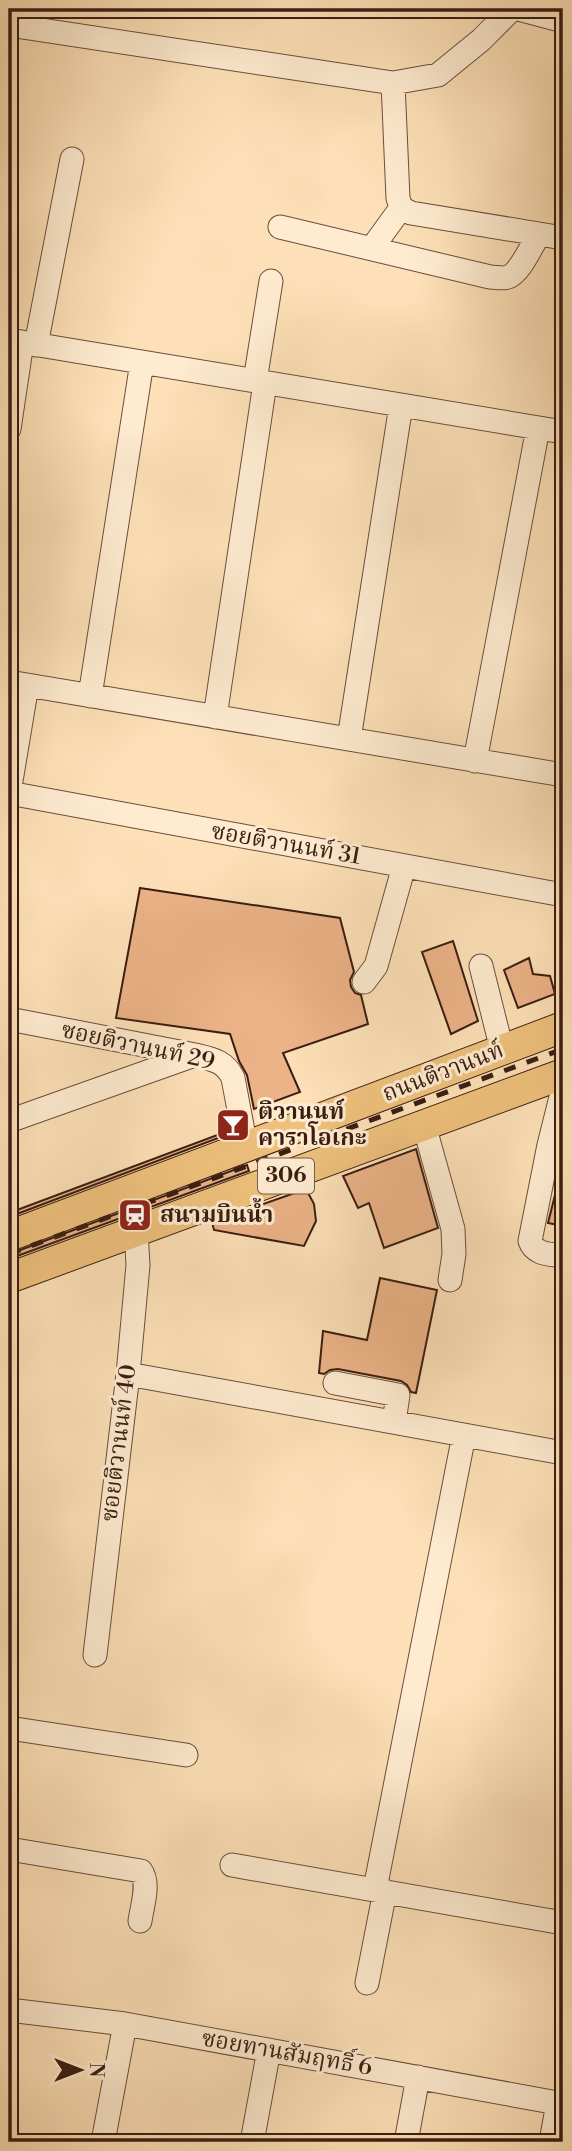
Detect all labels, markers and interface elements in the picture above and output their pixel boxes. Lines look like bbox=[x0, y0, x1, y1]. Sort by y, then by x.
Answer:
street label: ซอยติวานนท์ 31 bbox=[209, 817, 363, 871]
street label: ซอยติวานนท์ 29 bbox=[59, 1016, 217, 1076]
street label: ถนนติวานนท์ bbox=[378, 1036, 508, 1108]
place label: ติวานนท์ คาราโอเกะ bbox=[258, 1098, 367, 1152]
bar icon: ติวานนท์ คาราโอเกะ bbox=[214, 1106, 252, 1144]
road number: 306 bbox=[258, 1158, 314, 1194]
station icon: สนามบินน้ำ bbox=[116, 1196, 154, 1234]
place label: สนามบินน้ำ bbox=[160, 1197, 273, 1229]
street label: ซอยติวานนท์ 40 bbox=[95, 1363, 143, 1523]
street label: ซอยทานสัมฤทธิ์ 6 bbox=[200, 2021, 375, 2082]
north arrow bbox=[46, 2036, 116, 2106]
text: N bbox=[84, 2062, 108, 2078]

